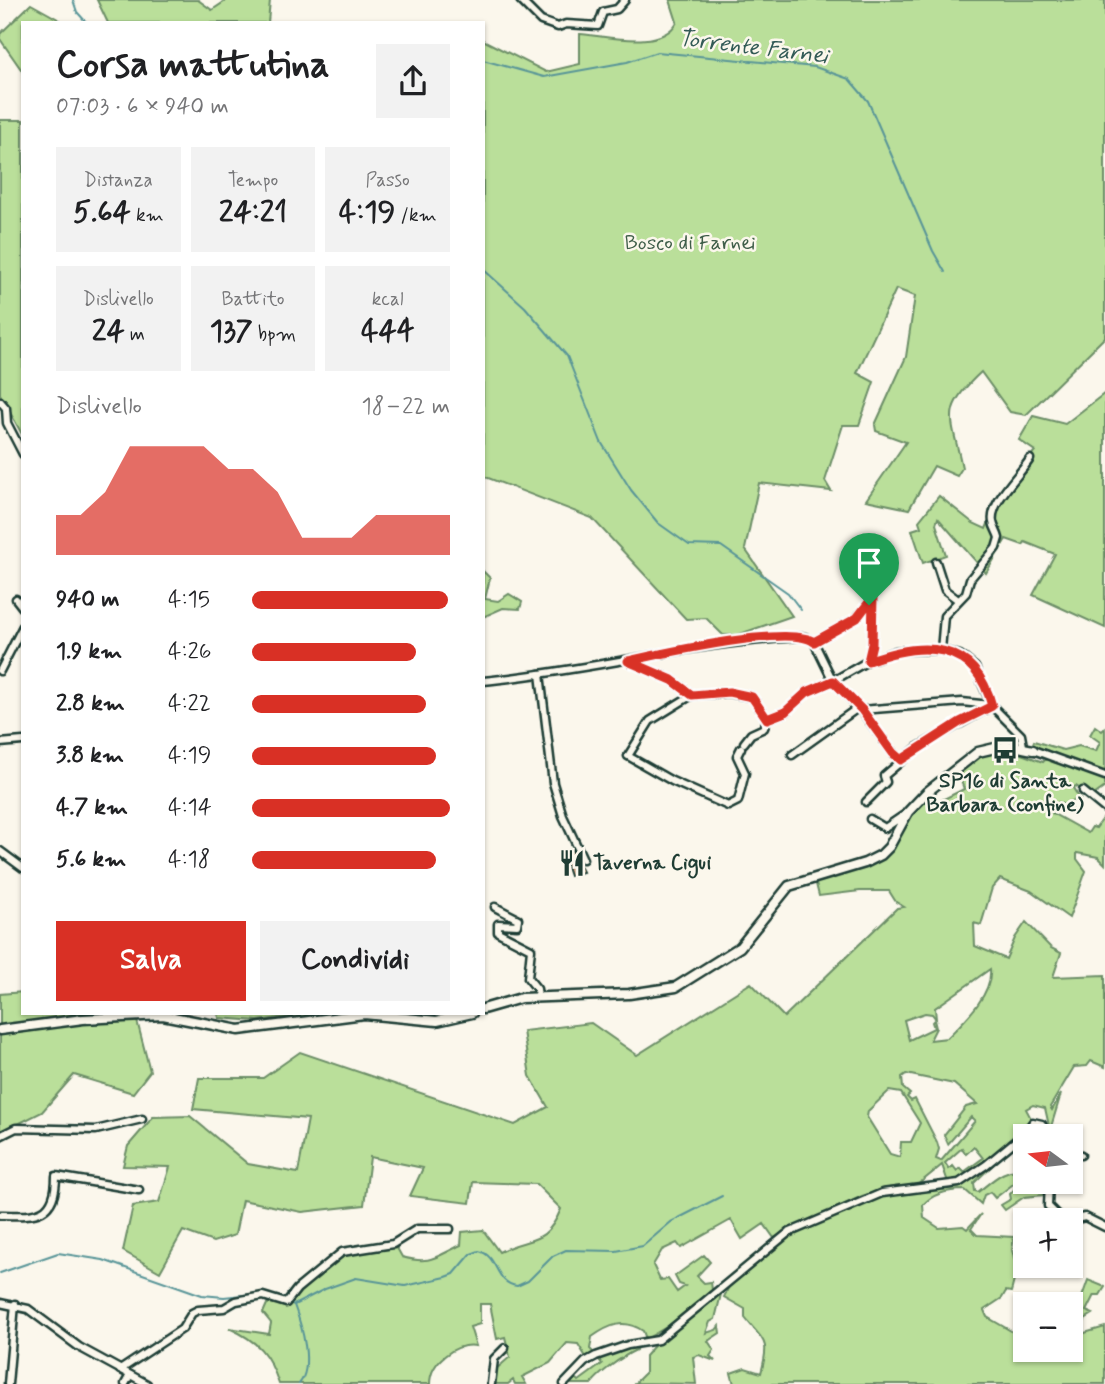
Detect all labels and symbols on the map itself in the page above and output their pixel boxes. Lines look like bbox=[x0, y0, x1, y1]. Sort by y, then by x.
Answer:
water label: Torrente Farnei bbox=[676, 24, 833, 72]
park label: Bosco di Farnei bbox=[624, 229, 756, 257]
pin bbox=[839, 533, 899, 605]
bus stop icon: SP16 di Santa Barbara (confine) bbox=[990, 735, 1020, 765]
place label: SP16 di Santa Barbara (confine) bbox=[926, 767, 1084, 819]
restaurant icon: Taverna Cigui bbox=[557, 848, 587, 878]
place label: Taverna Cigui bbox=[593, 849, 712, 879]
north arrow bbox=[1013, 1124, 1083, 1194]

